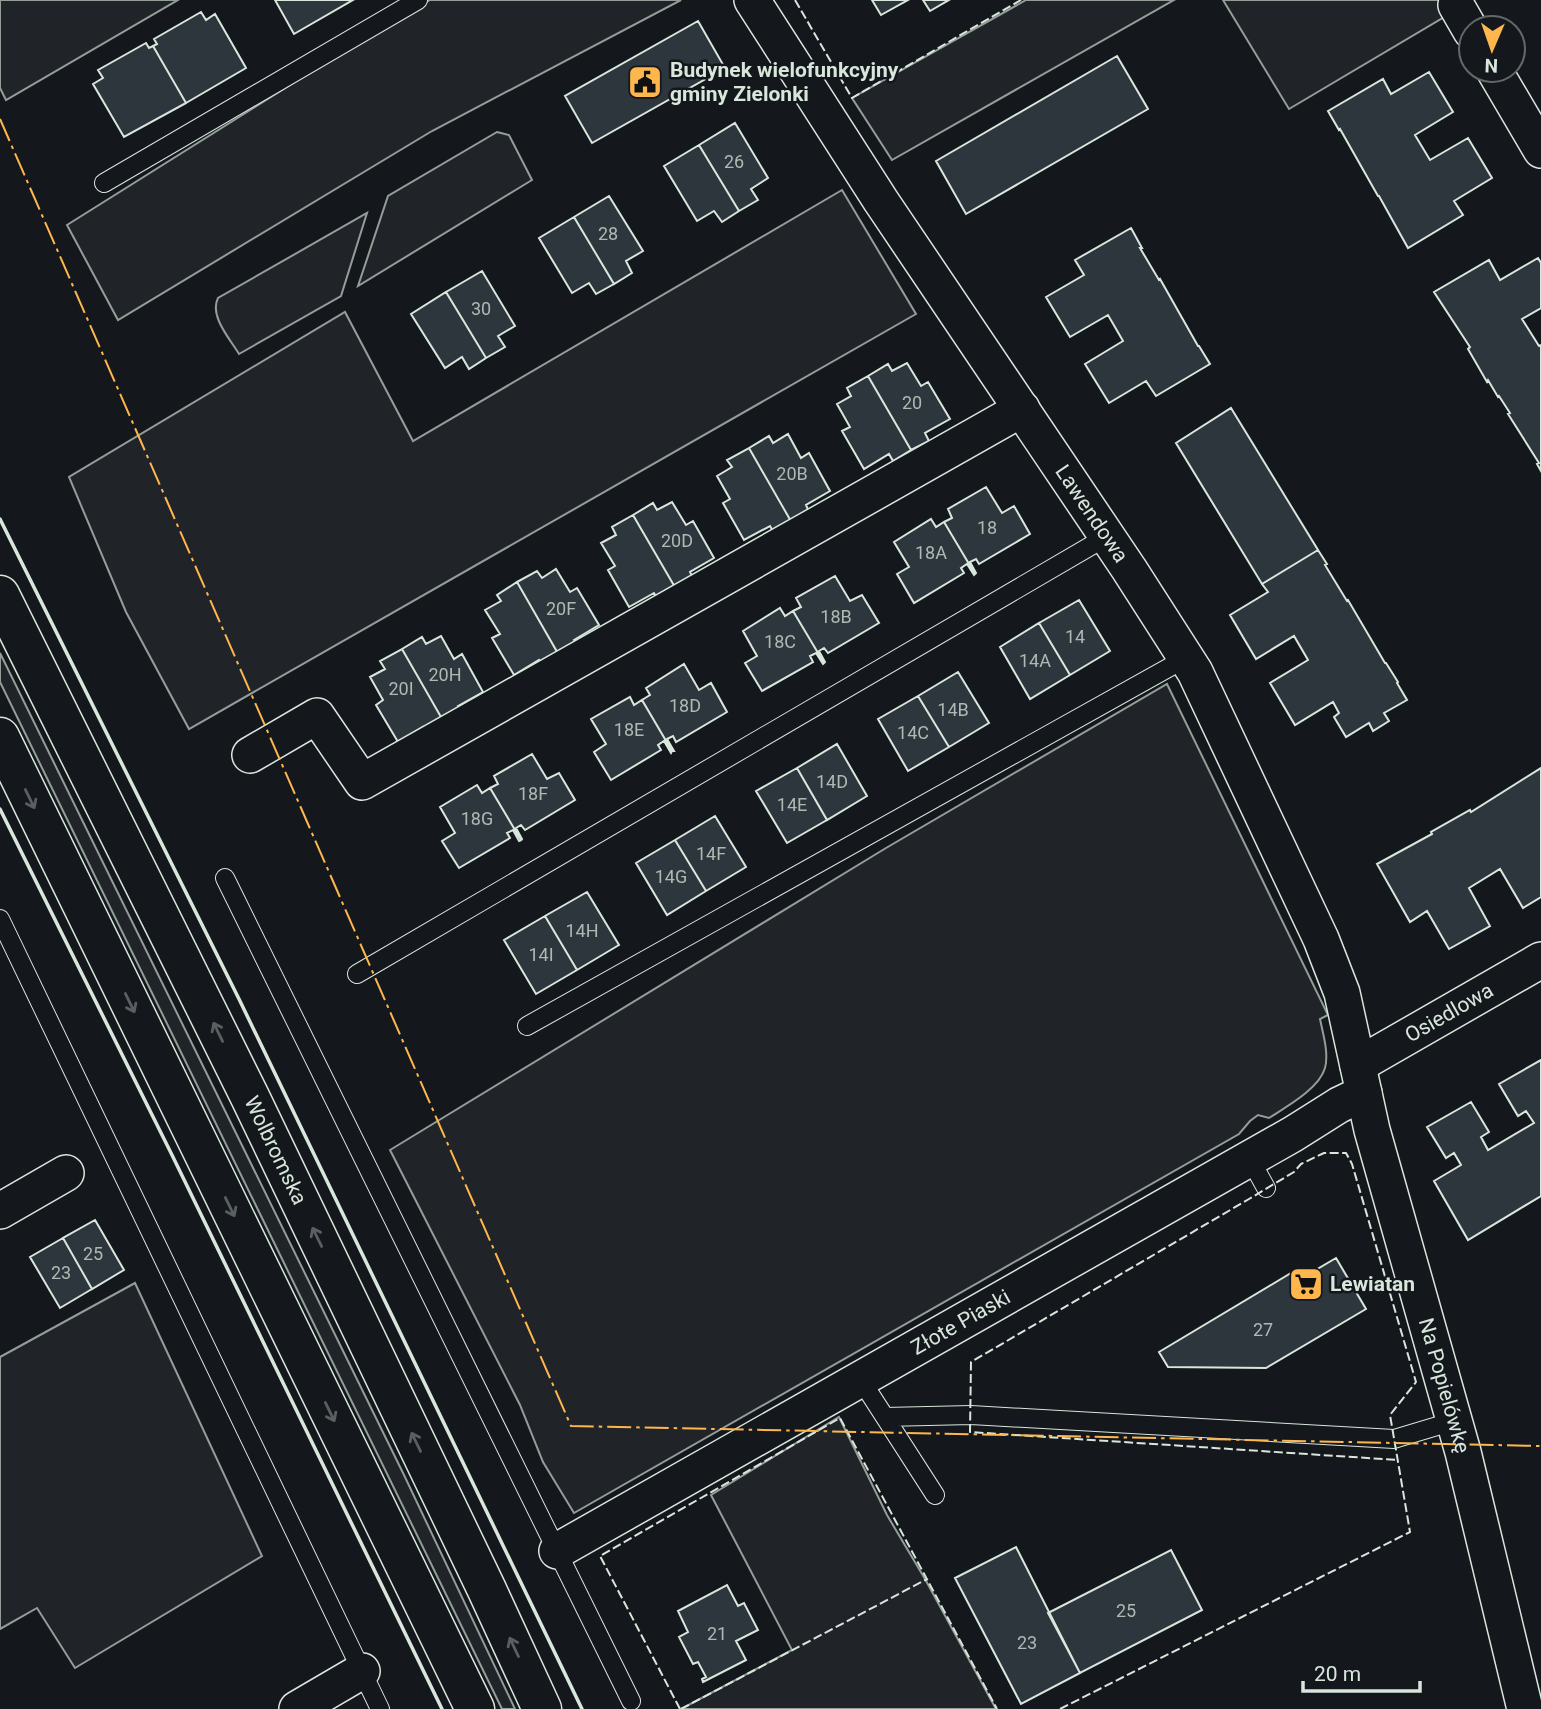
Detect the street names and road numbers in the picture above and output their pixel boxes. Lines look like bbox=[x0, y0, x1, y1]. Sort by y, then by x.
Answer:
street label: Lawendowa bbox=[1050, 460, 1133, 567]
street label: Osiedlowa bbox=[1401, 978, 1497, 1047]
street label: Wolbromska bbox=[239, 1092, 312, 1208]
street label: Złote Piaski bbox=[907, 1285, 1014, 1360]
street label: Na Popielówkę bbox=[1414, 1315, 1475, 1456]

